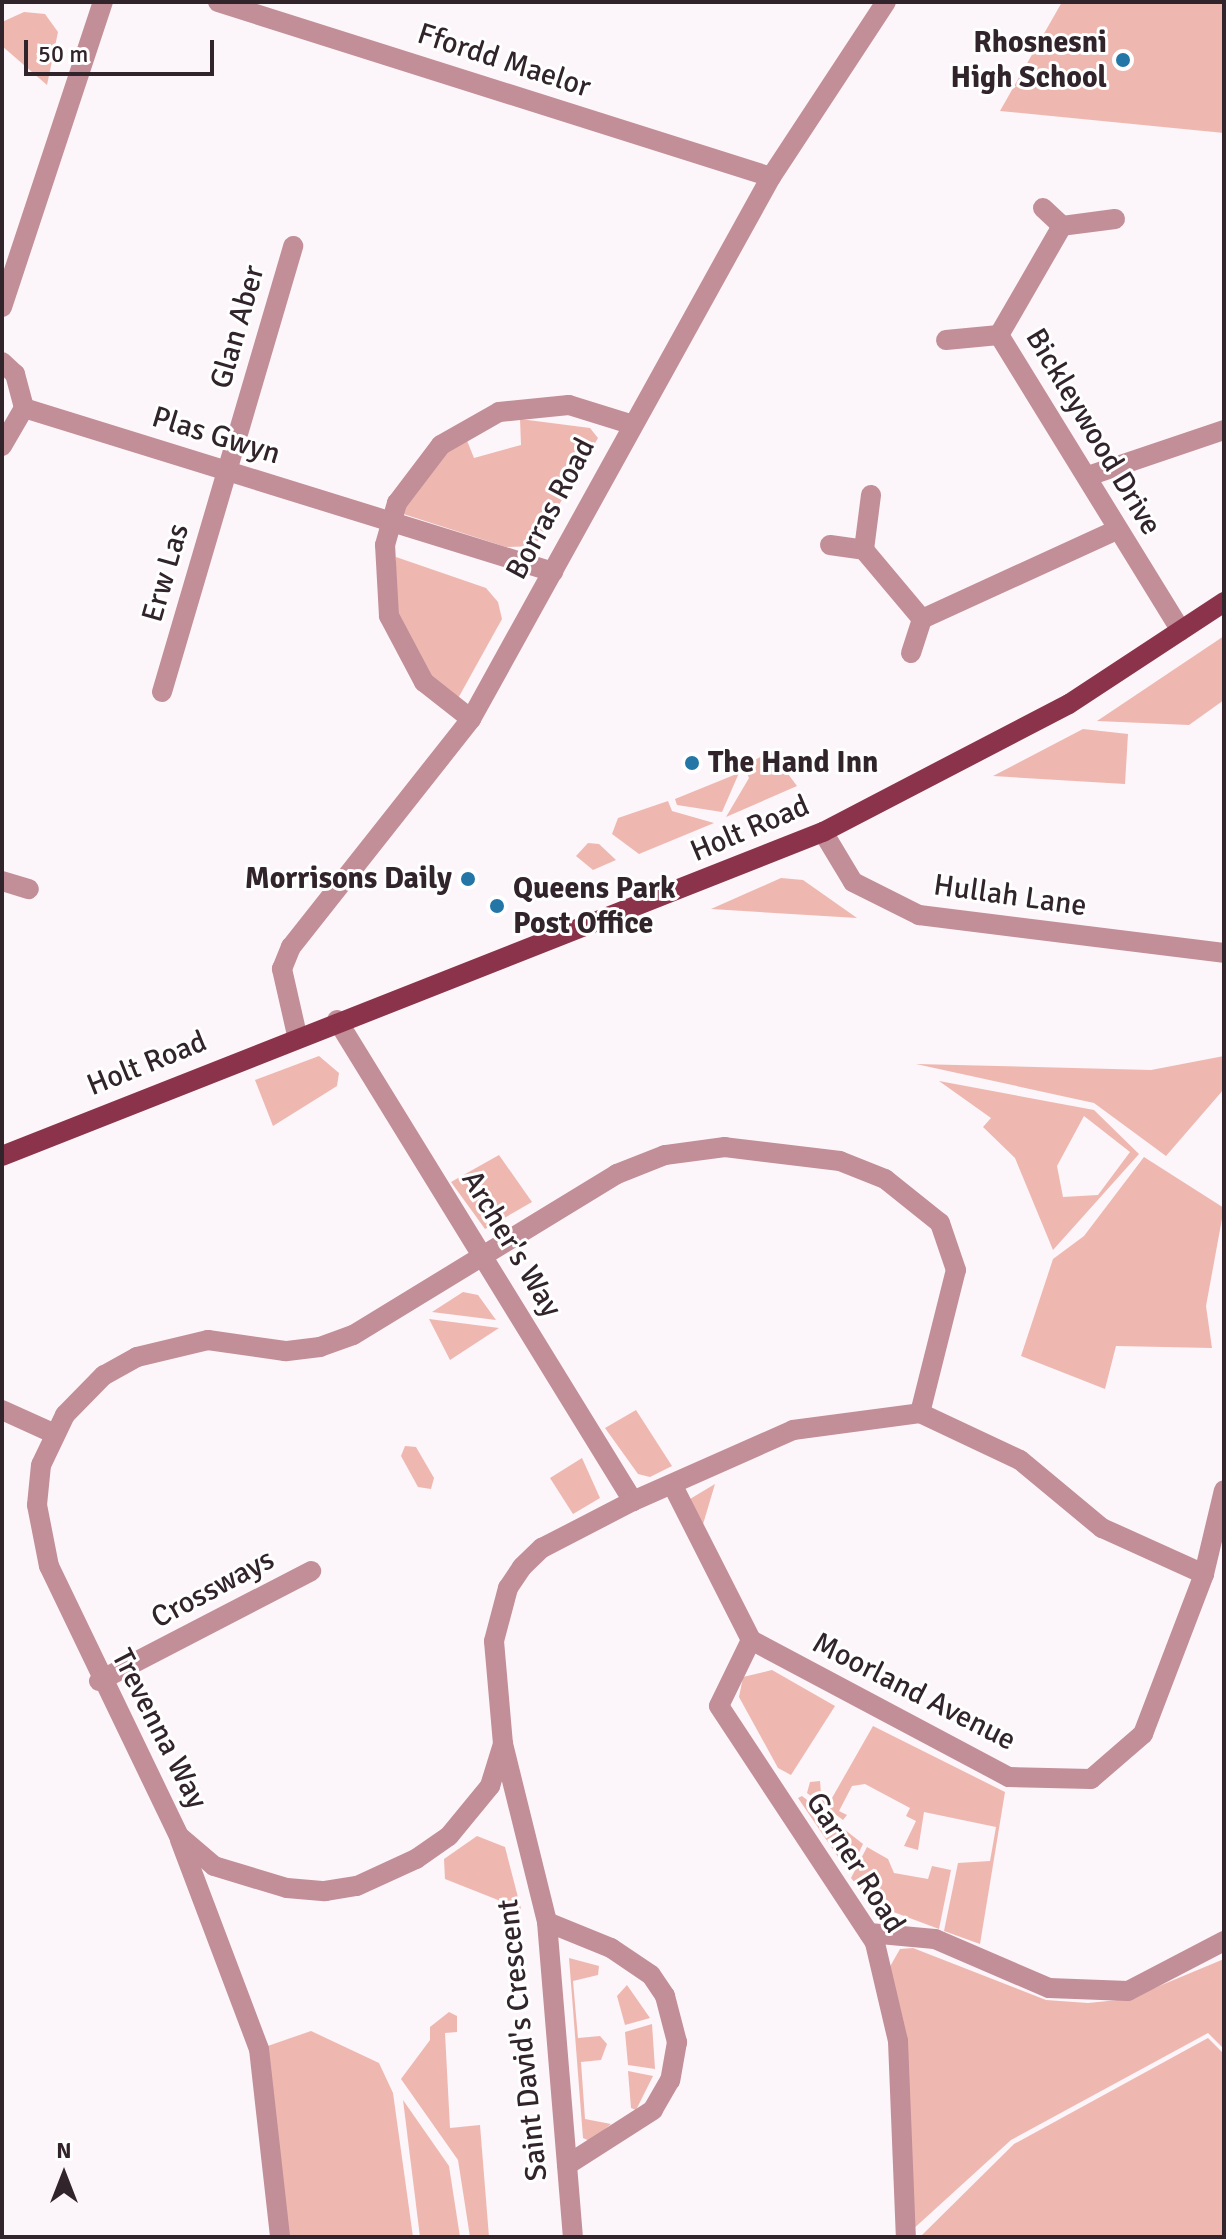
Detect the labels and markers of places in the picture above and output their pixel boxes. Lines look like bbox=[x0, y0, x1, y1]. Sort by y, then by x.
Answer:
place label: Rhosnesni High School bbox=[951, 25, 1107, 96]
marker: Rhosnesni High School bbox=[1114, 51, 1132, 69]
place label: The Hand Inn bbox=[708, 745, 878, 781]
marker: The Hand Inn bbox=[683, 754, 701, 772]
place label: Morrisons Daily bbox=[245, 861, 452, 897]
marker: Morrisons Daily bbox=[459, 870, 477, 888]
place label: Queens Park Post Office bbox=[513, 871, 676, 942]
marker: Queens Park Post Office bbox=[488, 897, 506, 915]

